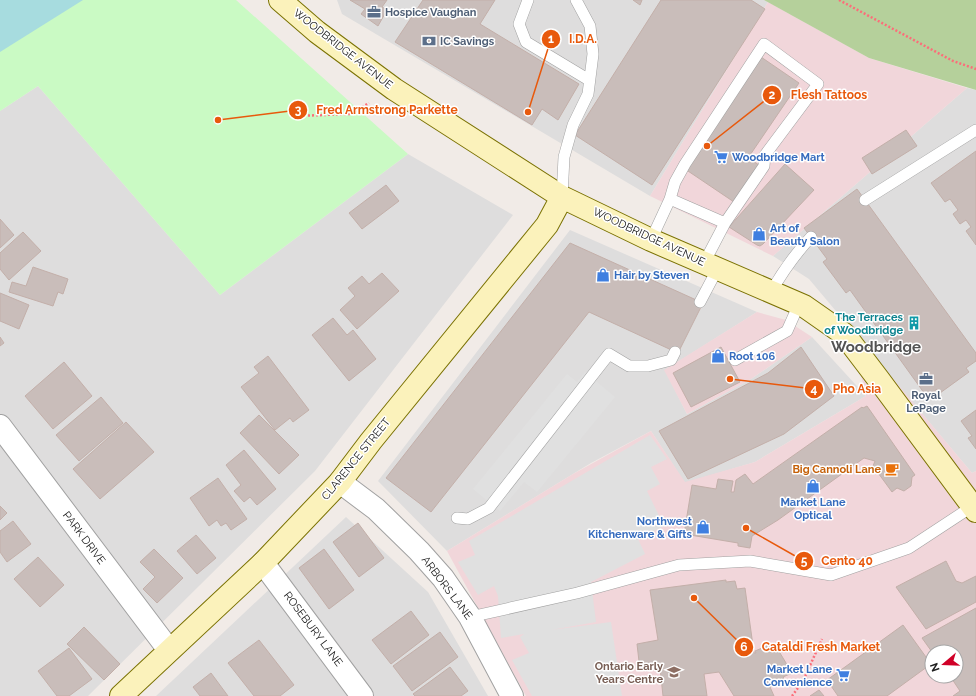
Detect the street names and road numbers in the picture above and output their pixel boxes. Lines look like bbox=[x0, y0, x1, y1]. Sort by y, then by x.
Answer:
street label: WOODBRIDGE AVENUE bbox=[291, 6, 395, 92]
street label: WOODBRIDGE AVENUE bbox=[591, 205, 707, 269]
street label: CLARENCE STREET bbox=[319, 415, 393, 503]
street label: PARK DRIVE bbox=[60, 509, 108, 567]
street label: ARBORS LANE bbox=[419, 554, 475, 622]
street label: ROSEBURY LANE bbox=[281, 589, 345, 669]

